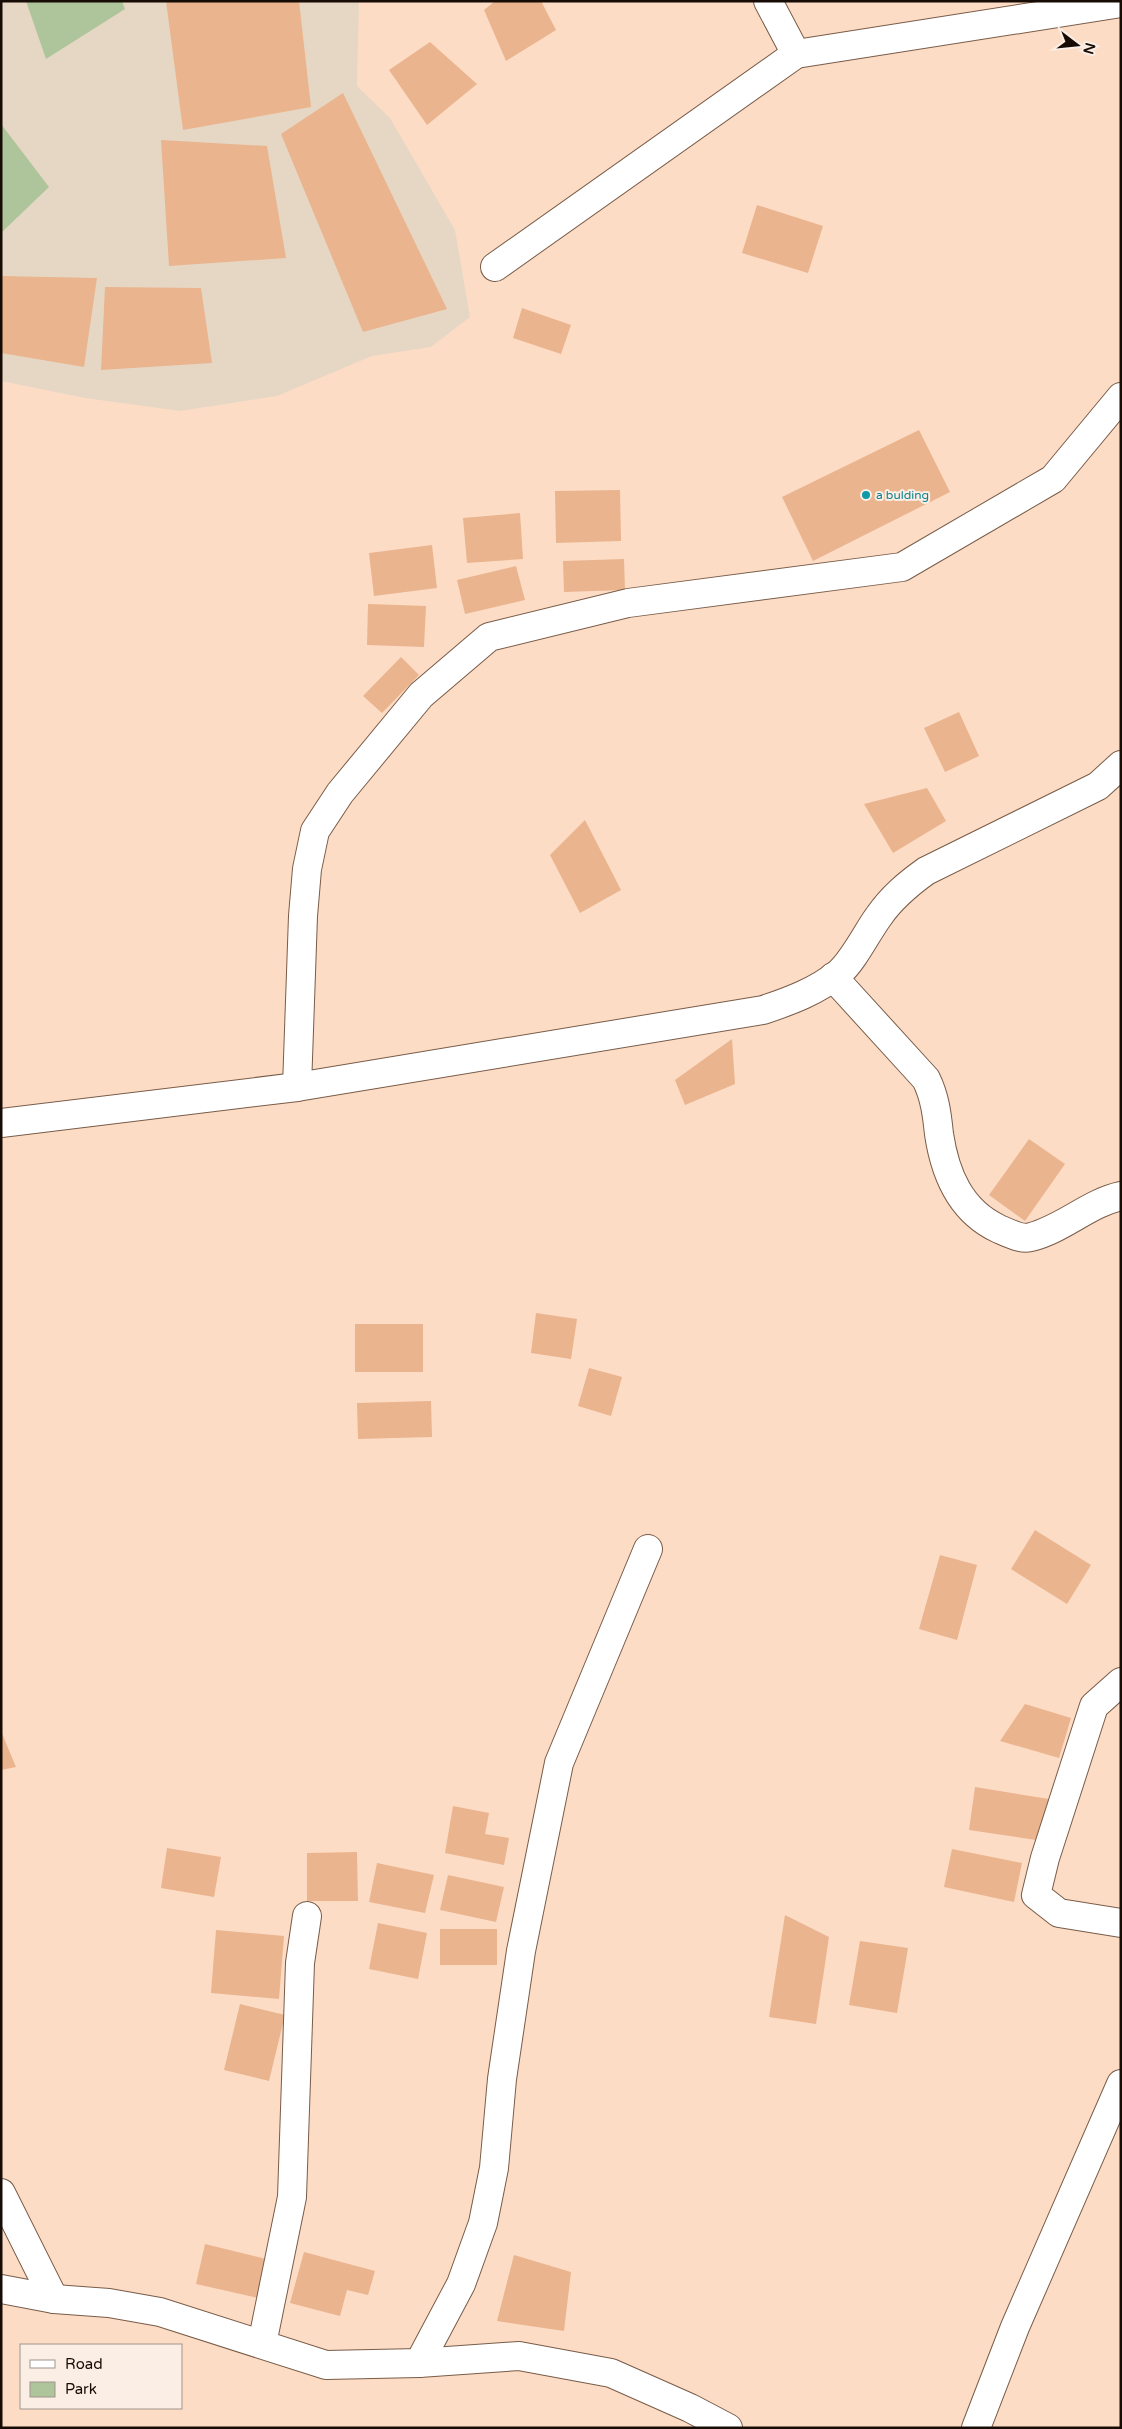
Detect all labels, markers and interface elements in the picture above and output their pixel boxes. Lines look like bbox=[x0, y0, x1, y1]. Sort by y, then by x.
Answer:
north arrow bbox=[1052, 20, 1102, 70]
text: N bbox=[1079, 41, 1099, 56]
place label: a bulding bbox=[876, 488, 929, 502]
marker: a bulding bbox=[860, 489, 872, 501]
legend bbox=[20, 2344, 182, 2409]
text: Road bbox=[65, 2355, 103, 2373]
text: Park bbox=[65, 2380, 97, 2398]

